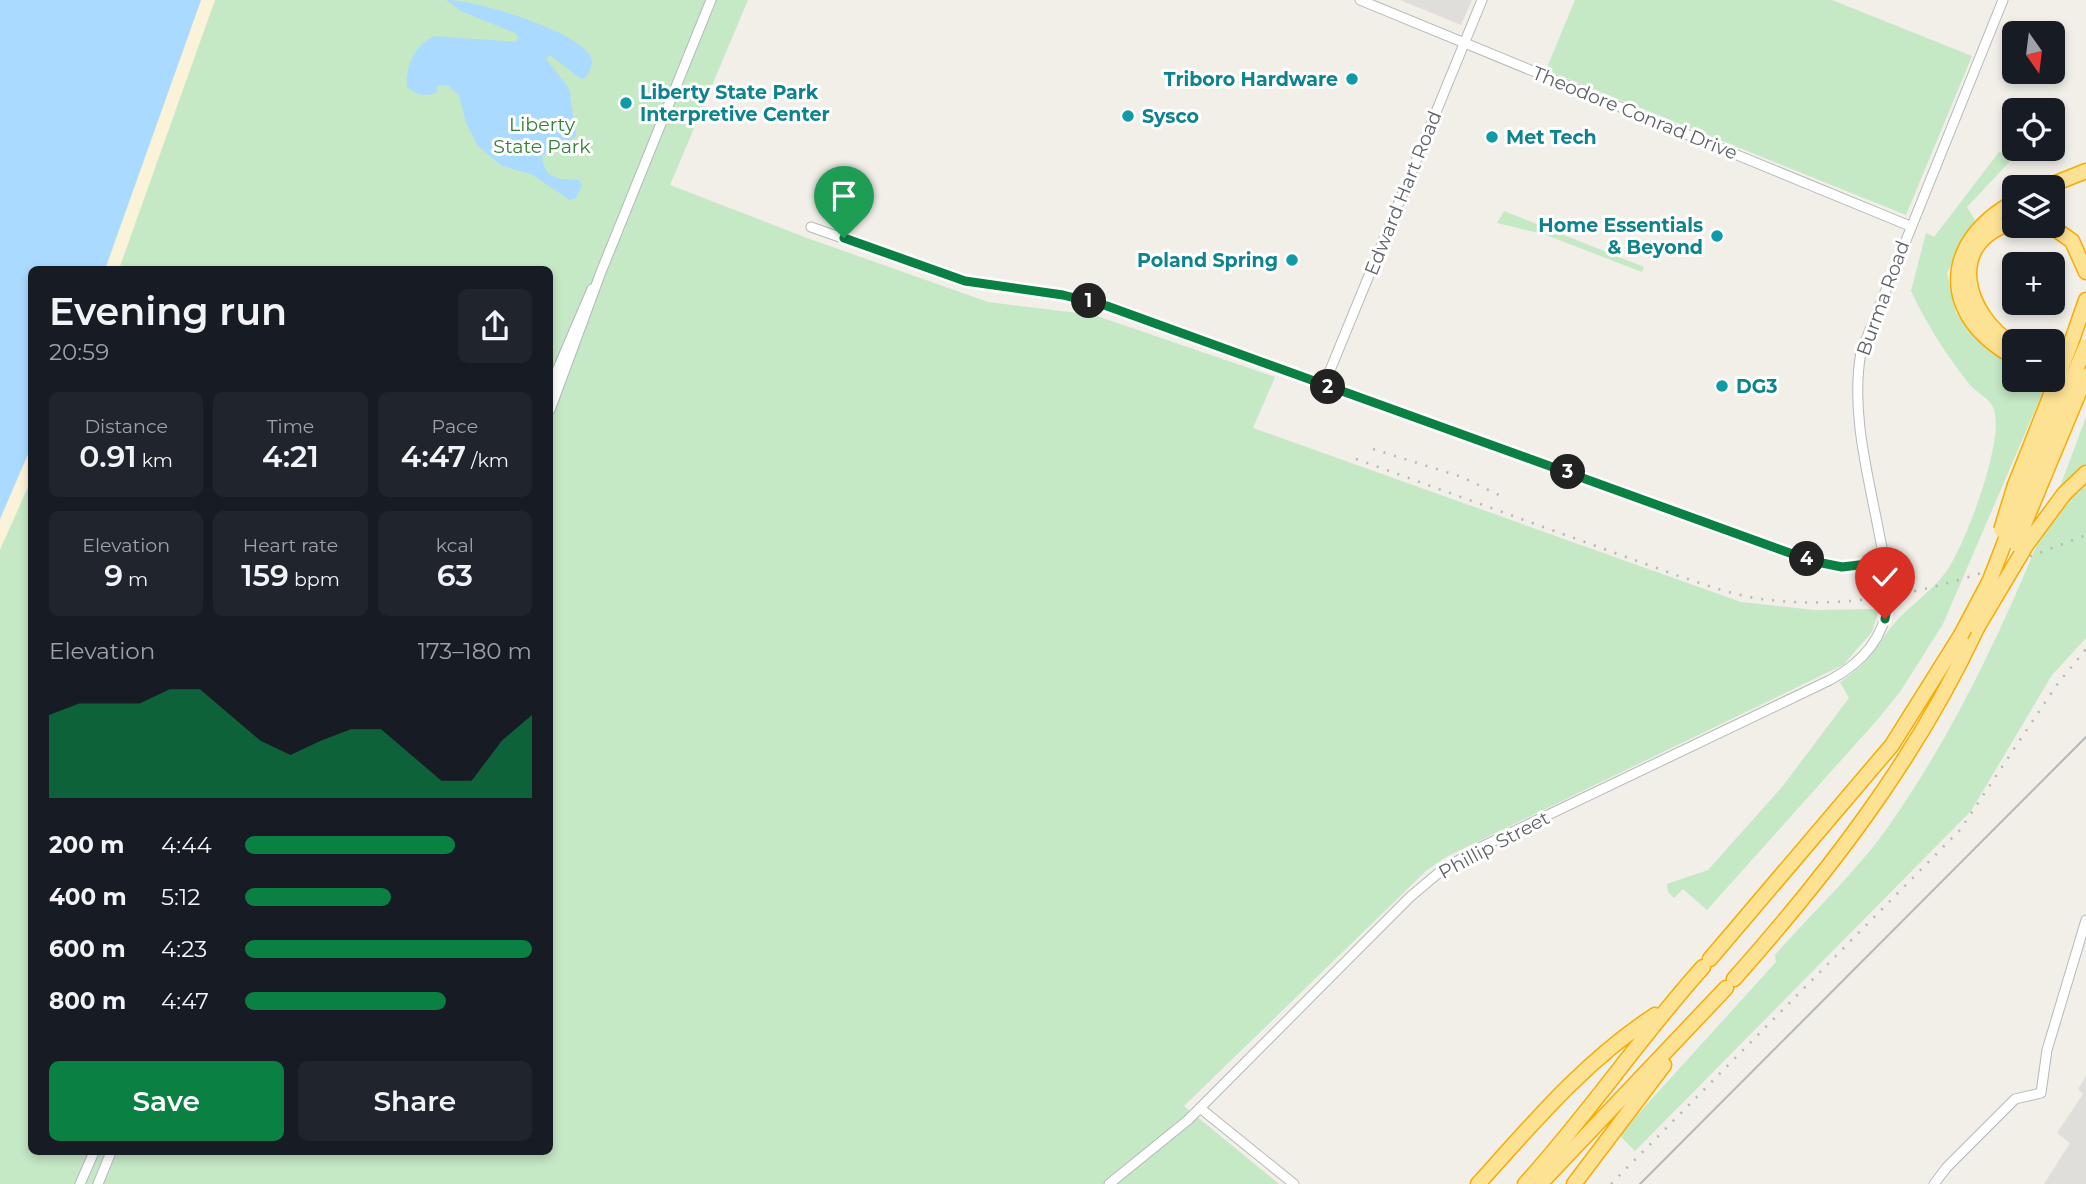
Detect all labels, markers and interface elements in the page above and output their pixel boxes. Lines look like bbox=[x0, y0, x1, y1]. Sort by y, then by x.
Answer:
north arrow bbox=[2002, 21, 2065, 84]
map controls bbox=[2002, 21, 2065, 392]
street label: Theodore Conrad Drive bbox=[1529, 61, 1741, 165]
place label: Triboro Hardware bbox=[1164, 68, 1338, 91]
marker: Triboro Hardware bbox=[1344, 71, 1360, 87]
place label: Liberty State Park Interpretive Center bbox=[640, 81, 830, 126]
marker: Liberty State Park Interpretive Center bbox=[618, 95, 634, 111]
button: locate bbox=[2002, 98, 2065, 161]
place label: Sysco bbox=[1142, 105, 1199, 128]
street label: Edward Hart Road bbox=[1360, 107, 1446, 279]
marker: Sysco bbox=[1120, 108, 1136, 124]
park label: Liberty State Park bbox=[493, 113, 591, 158]
place label: Met Tech bbox=[1506, 126, 1597, 149]
marker: Met Tech bbox=[1484, 129, 1500, 145]
pin bbox=[814, 166, 874, 238]
button: layers bbox=[2002, 175, 2065, 238]
icon: arrive bbox=[825, 177, 863, 215]
place label: Home Essentials & Beyond bbox=[1538, 214, 1703, 259]
marker: Home Essentials & Beyond bbox=[1709, 228, 1725, 244]
street label: Burma Road bbox=[1852, 237, 1914, 359]
place label: Poland Spring bbox=[1137, 249, 1278, 272]
marker: Poland Spring bbox=[1284, 252, 1300, 268]
button: + bbox=[2002, 252, 2065, 315]
pin: 1 bbox=[1072, 284, 1106, 318]
text: Evening run bbox=[49, 288, 287, 335]
button: share bbox=[458, 289, 532, 363]
text: 1 bbox=[1085, 289, 1092, 312]
button: − bbox=[2002, 329, 2065, 392]
text: 20:59 bbox=[49, 338, 109, 366]
pin: 2 bbox=[1310, 370, 1346, 404]
text: 2 bbox=[1322, 375, 1333, 398]
place label: DG3 bbox=[1736, 375, 1778, 398]
marker: DG3 bbox=[1714, 378, 1730, 394]
text: Distance bbox=[84, 415, 168, 438]
text: Time bbox=[267, 415, 314, 438]
text: Pace bbox=[432, 415, 478, 438]
text: 0.91 bbox=[79, 438, 137, 475]
text: 4:21 bbox=[262, 438, 319, 475]
text: 4:47 bbox=[401, 438, 466, 475]
text: km bbox=[137, 449, 173, 472]
text: /km bbox=[466, 449, 509, 472]
pin: 3 bbox=[1550, 454, 1586, 490]
text: 3 bbox=[1562, 460, 1573, 483]
text: Elevation bbox=[82, 534, 170, 557]
text: Heart rate bbox=[243, 534, 338, 557]
text: kcal bbox=[436, 534, 474, 557]
pin: 4 bbox=[1790, 542, 1825, 576]
text: 4 bbox=[1800, 547, 1813, 570]
pin bbox=[1855, 547, 1915, 619]
text: 9 bbox=[104, 557, 123, 594]
text: 159 bbox=[241, 557, 289, 594]
text: 63 bbox=[437, 557, 473, 594]
icon: check bbox=[1866, 558, 1904, 596]
text: m bbox=[123, 568, 148, 591]
text: bpm bbox=[289, 568, 340, 591]
text: Elevation bbox=[49, 637, 155, 665]
text: 173–180 m bbox=[418, 637, 532, 665]
street label: Phillip Street bbox=[1435, 806, 1554, 884]
text: 200 m bbox=[49, 831, 124, 859]
text: 4:44 bbox=[161, 831, 212, 859]
text: 400 m bbox=[49, 883, 127, 911]
text: 5:12 bbox=[161, 883, 200, 911]
text: 600 m bbox=[49, 935, 126, 963]
text: 4:23 bbox=[161, 935, 207, 963]
text: 800 m bbox=[49, 987, 126, 1015]
text: 4:47 bbox=[161, 987, 209, 1015]
button: Save bbox=[49, 1061, 284, 1141]
button: Share bbox=[298, 1061, 532, 1141]

